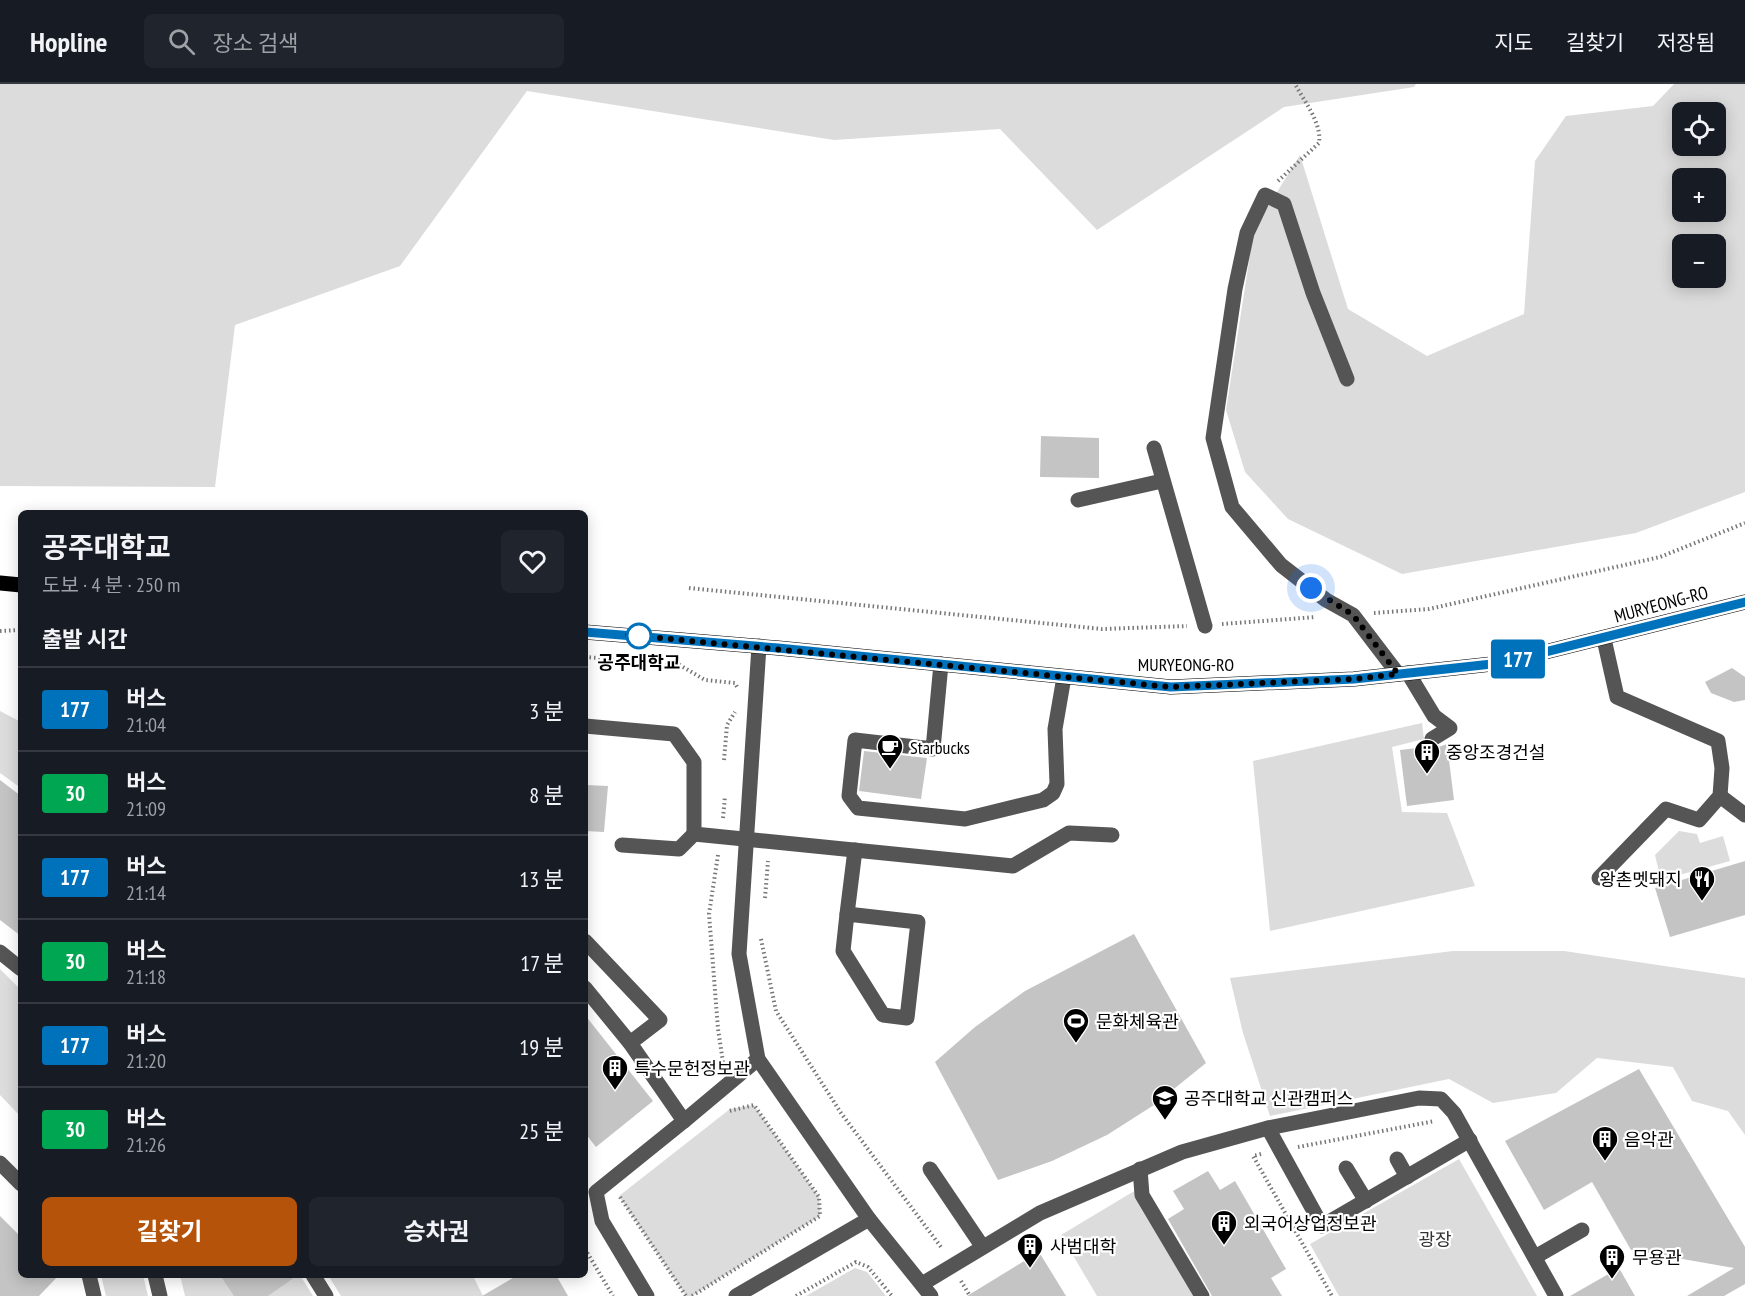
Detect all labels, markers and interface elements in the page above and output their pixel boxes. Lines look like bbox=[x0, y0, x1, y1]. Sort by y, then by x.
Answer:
search box bbox=[144, 14, 564, 68]
text: Hopline bbox=[30, 23, 108, 60]
icon: search bbox=[165, 25, 198, 58]
text: 장소 검색 bbox=[213, 29, 298, 57]
text: 지도 bbox=[1494, 29, 1533, 56]
text: 길찾기 bbox=[1566, 29, 1624, 56]
text: 저장됨 bbox=[1657, 29, 1715, 56]
map controls bbox=[1672, 102, 1726, 288]
button: locate bbox=[1672, 102, 1726, 156]
button: + bbox=[1672, 168, 1726, 222]
button: − bbox=[1672, 234, 1726, 288]
text: 공주대학교 bbox=[42, 528, 171, 565]
button: heart bbox=[501, 530, 564, 593]
text: 도보 · 4 분 · 250 m bbox=[42, 572, 180, 598]
your location bbox=[1296, 573, 1326, 603]
street label: MURYEONG-RO bbox=[1612, 580, 1711, 628]
marker: 공주대학교 bbox=[626, 623, 652, 649]
text: 출발 시간 bbox=[42, 625, 127, 653]
line badge: 177 bbox=[1484, 640, 1552, 678]
text: 177 bbox=[1503, 646, 1533, 673]
place label: 공주대학교 bbox=[598, 651, 680, 674]
street label: MURYEONG-RO bbox=[1138, 653, 1234, 676]
text: 버스 bbox=[126, 684, 166, 712]
text: 177 bbox=[60, 696, 90, 723]
text: 3 분 bbox=[529, 697, 564, 725]
text: 21:04 bbox=[126, 712, 166, 738]
cafe icon: Starbucks bbox=[875, 732, 905, 770]
place label: Starbucks bbox=[910, 736, 970, 759]
building icon: 중앙조경건설 bbox=[1412, 737, 1442, 775]
place label: 중앙조경건설 bbox=[1446, 741, 1545, 764]
text: 버스 bbox=[126, 768, 166, 796]
text: 30 bbox=[65, 780, 85, 807]
text: 8 분 bbox=[529, 781, 564, 809]
text: 21:09 bbox=[126, 796, 166, 822]
text: 버스 bbox=[126, 852, 166, 880]
text: 177 bbox=[60, 864, 90, 891]
restaurant icon: 왕촌멧돼지 bbox=[1687, 864, 1717, 902]
text: 13 분 bbox=[519, 865, 564, 893]
place label: 왕촌멧돼지 bbox=[1599, 868, 1682, 891]
text: 21:14 bbox=[126, 880, 166, 906]
text: 버스 bbox=[126, 936, 166, 964]
text: 30 bbox=[65, 948, 85, 975]
text: 17 분 bbox=[520, 949, 564, 977]
text: 21:18 bbox=[126, 964, 166, 990]
sports icon: 문화체육관 bbox=[1061, 1006, 1091, 1044]
place label: 문화체육관 bbox=[1096, 1010, 1179, 1033]
text: 버스 bbox=[126, 1020, 166, 1048]
text: 177 bbox=[60, 1032, 90, 1059]
text: 19 분 bbox=[519, 1033, 564, 1061]
text: 21:20 bbox=[126, 1048, 166, 1074]
building icon: 특수문헌정보관 bbox=[600, 1053, 630, 1091]
place label: 특수문헌정보관 bbox=[634, 1057, 750, 1080]
school or university icon: 공주대학교 신관캠퍼스 bbox=[1150, 1083, 1180, 1121]
place label: 공주대학교 신관캠퍼스 bbox=[1184, 1087, 1353, 1110]
text: 버스 bbox=[126, 1104, 166, 1132]
text: 30 bbox=[65, 1116, 85, 1143]
text: 25 분 bbox=[519, 1117, 564, 1145]
building icon: 음악관 bbox=[1590, 1124, 1620, 1162]
place label: 음악관 bbox=[1624, 1128, 1674, 1151]
text: 21:26 bbox=[126, 1132, 166, 1158]
button: 길찾기 bbox=[42, 1197, 297, 1266]
button: 승차권 bbox=[309, 1197, 564, 1266]
building icon: 외국어상업정보관 bbox=[1209, 1208, 1239, 1246]
place label: 외국어상업정보관 bbox=[1244, 1212, 1377, 1235]
park label: 광장 bbox=[1418, 1228, 1452, 1251]
building icon: 사범대학 bbox=[1015, 1231, 1045, 1269]
place label: 사범대학 bbox=[1050, 1235, 1116, 1258]
building icon: 무용관 bbox=[1597, 1242, 1627, 1280]
place label: 무용관 bbox=[1632, 1246, 1682, 1269]

